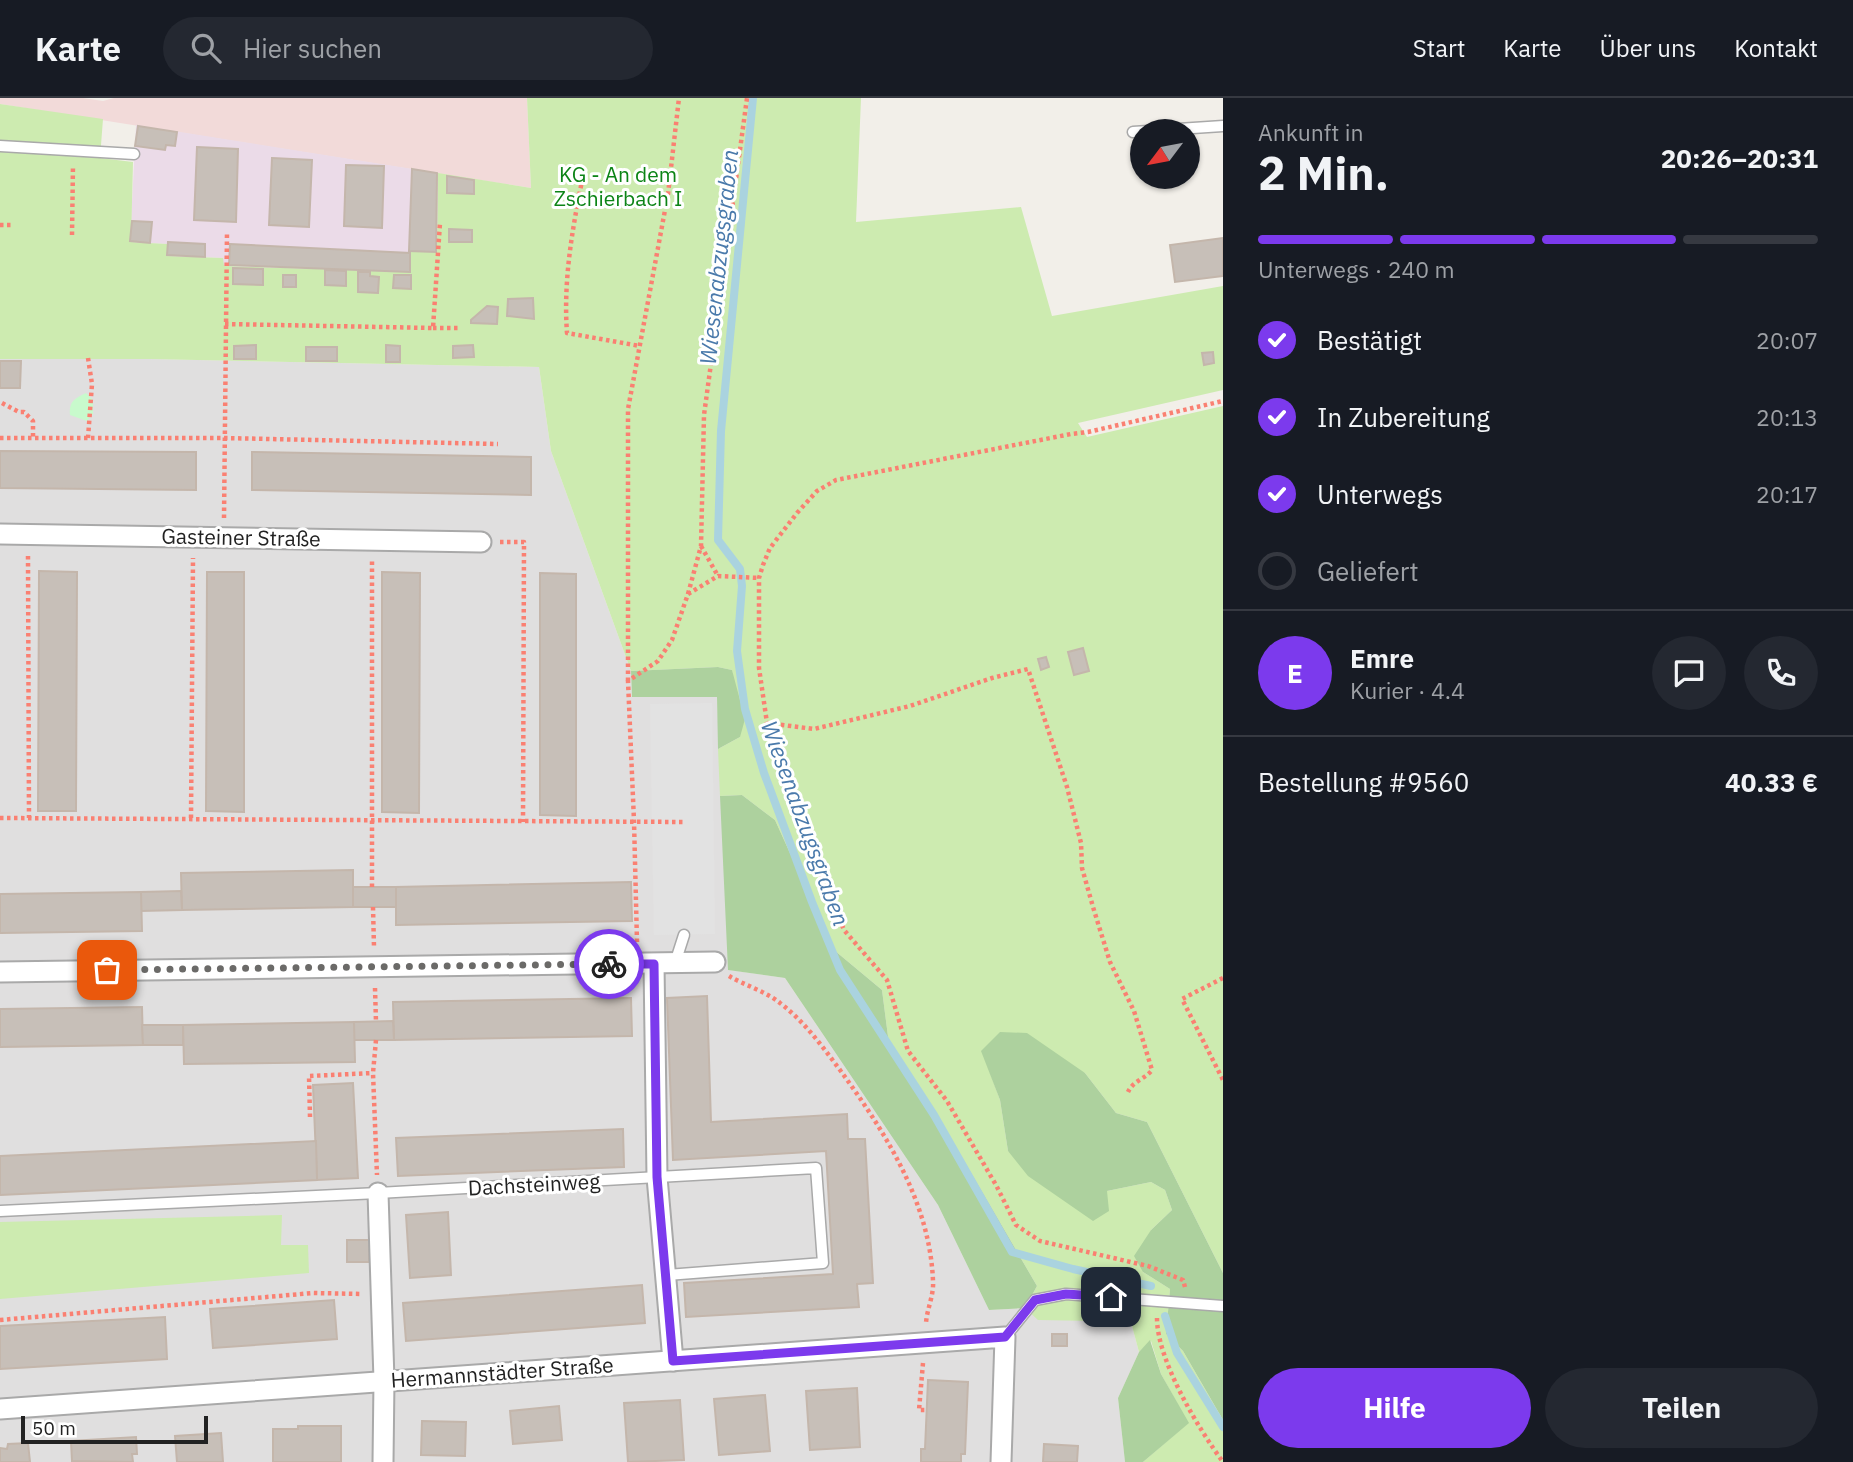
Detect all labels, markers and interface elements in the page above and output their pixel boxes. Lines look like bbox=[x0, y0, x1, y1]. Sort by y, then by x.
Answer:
search box bbox=[163, 17, 653, 80]
text: Karte bbox=[35, 27, 121, 70]
icon: search bbox=[187, 29, 225, 67]
text: Hier suchen bbox=[243, 31, 382, 65]
text: Start bbox=[1413, 32, 1465, 64]
text: Karte bbox=[1503, 32, 1561, 64]
text: Über uns bbox=[1599, 32, 1696, 64]
text: Kontakt bbox=[1734, 32, 1818, 64]
text: Ankunft in bbox=[1258, 117, 1364, 147]
north arrow bbox=[1130, 119, 1200, 189]
map controls bbox=[1130, 119, 1200, 189]
text: 20:26–20:31 bbox=[1661, 141, 1818, 175]
text: 2 Min. bbox=[1258, 143, 1389, 203]
water label: Wiesenabzugsgraben bbox=[692, 148, 744, 366]
park label: KG - An dem Zschierbach I bbox=[554, 160, 682, 212]
text: Unterwegs · 240 m bbox=[1258, 254, 1455, 284]
icon: check bbox=[1258, 321, 1296, 359]
text: Bestätigt bbox=[1317, 323, 1422, 357]
text: 20:07 bbox=[1756, 325, 1818, 355]
icon: check bbox=[1258, 398, 1296, 436]
text: In Zubereitung bbox=[1317, 400, 1490, 434]
text: 20:13 bbox=[1756, 402, 1818, 432]
icon: check bbox=[1258, 475, 1296, 513]
text: Unterwegs bbox=[1317, 477, 1443, 511]
text: 20:17 bbox=[1756, 479, 1818, 509]
street label: Gasteiner Straße bbox=[161, 522, 321, 552]
text: Geliefert bbox=[1317, 554, 1419, 588]
button: chat bbox=[1652, 636, 1726, 710]
button: phone bbox=[1744, 636, 1818, 710]
text: Emre bbox=[1350, 641, 1414, 675]
text: E bbox=[1287, 656, 1303, 690]
text: Kurier · 4.4 bbox=[1350, 675, 1465, 705]
water label: Wiesenabzugsgraben bbox=[755, 716, 857, 930]
text: Bestellung #9560 bbox=[1258, 765, 1469, 799]
text: 40.33 € bbox=[1725, 765, 1818, 799]
courier bbox=[574, 929, 644, 999]
pin bbox=[77, 940, 137, 1000]
icon: bike bbox=[590, 945, 628, 983]
icon: bag bbox=[88, 951, 126, 989]
street label: Dachsteinweg bbox=[467, 1167, 601, 1201]
pin bbox=[1081, 1267, 1141, 1327]
icon: home bbox=[1092, 1278, 1130, 1316]
street label: Hermannstädter Straße bbox=[390, 1350, 614, 1394]
button: Hilfe bbox=[1258, 1368, 1531, 1448]
button: Teilen bbox=[1545, 1368, 1818, 1448]
scale bar bbox=[21, 1413, 208, 1445]
text: 50 m bbox=[32, 1416, 76, 1440]

